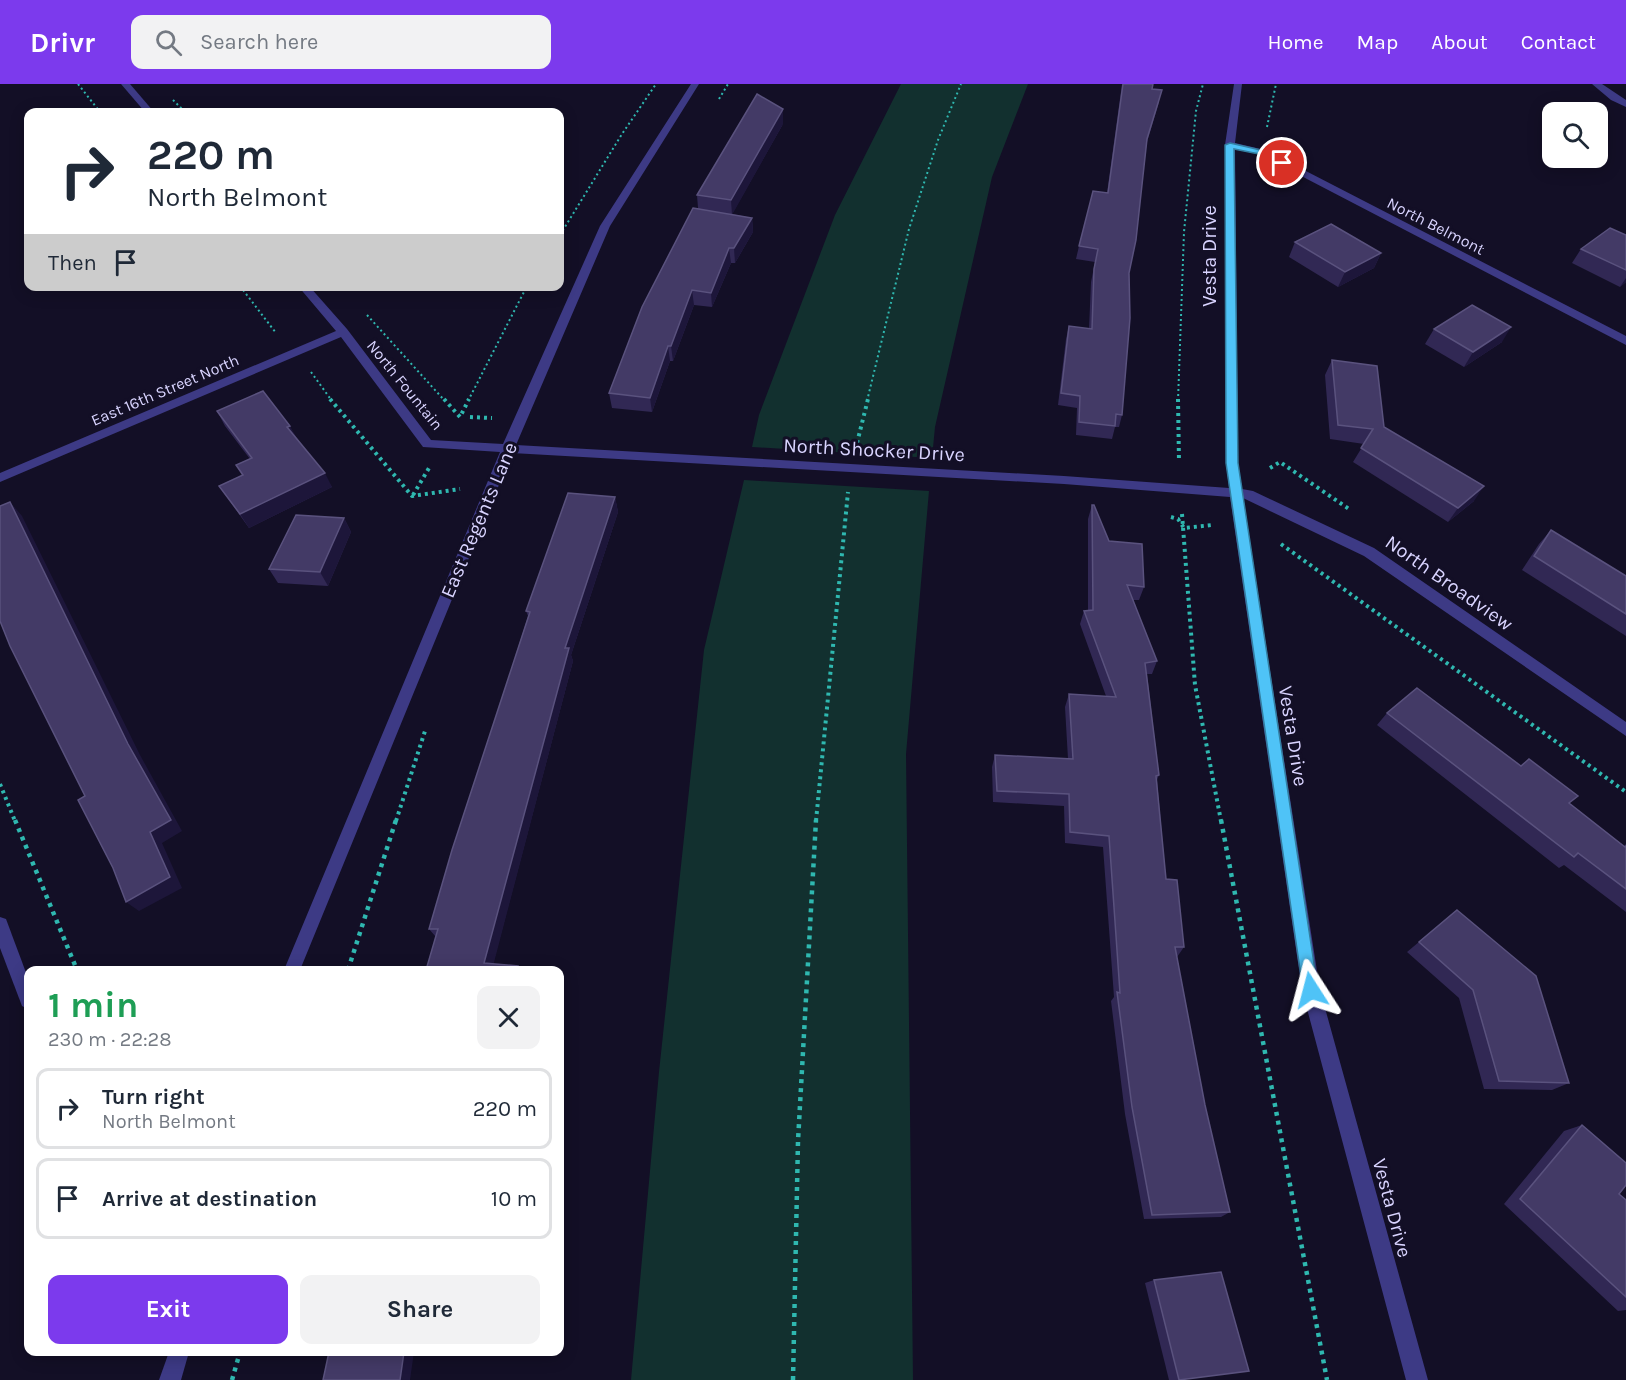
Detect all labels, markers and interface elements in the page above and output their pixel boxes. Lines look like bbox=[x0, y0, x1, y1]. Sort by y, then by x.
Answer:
search box bbox=[131, 15, 551, 69]
text: Drivr bbox=[30, 26, 95, 59]
icon: search bbox=[152, 26, 185, 59]
text: Search here bbox=[200, 29, 318, 55]
text: Home bbox=[1268, 30, 1324, 54]
text: Map bbox=[1357, 30, 1398, 54]
text: About bbox=[1431, 30, 1488, 54]
text: Contact bbox=[1521, 30, 1596, 54]
map controls bbox=[1542, 102, 1608, 168]
button: search bbox=[1542, 102, 1608, 168]
text: 220 m bbox=[147, 130, 275, 180]
icon: right bbox=[48, 132, 126, 210]
pin bbox=[1256, 137, 1307, 188]
icon: arrive bbox=[1265, 146, 1298, 179]
text: North Belmont bbox=[147, 181, 328, 213]
street label: North Belmont bbox=[1384, 193, 1488, 259]
street label: Vesta Drive bbox=[1198, 205, 1221, 307]
icon: arrive bbox=[109, 246, 142, 279]
text: Then bbox=[48, 250, 97, 276]
street label: North Fountain bbox=[363, 336, 447, 434]
street label: East 16th Street North bbox=[88, 350, 242, 430]
street label: North Shocker Drive bbox=[783, 434, 965, 466]
street label: East Regents Lane bbox=[436, 439, 522, 601]
street label: North Broadview bbox=[1381, 530, 1518, 636]
street label: Vesta Drive bbox=[1274, 684, 1312, 788]
position arrow bbox=[1279, 958, 1343, 1022]
text: 1 min bbox=[48, 984, 138, 1026]
button: close bbox=[477, 986, 540, 1049]
text: 230 m · 22:28 bbox=[48, 1028, 171, 1051]
text: Turn right bbox=[102, 1084, 205, 1110]
icon: right bbox=[51, 1092, 84, 1125]
text: 220 m bbox=[473, 1096, 537, 1122]
text: North Belmont bbox=[102, 1110, 236, 1133]
street label: Vesta Drive bbox=[1368, 1156, 1416, 1260]
icon: arrive bbox=[51, 1182, 84, 1215]
text: Arrive at destination bbox=[102, 1186, 317, 1212]
text: 10 m bbox=[491, 1186, 537, 1212]
button: Exit bbox=[48, 1275, 288, 1344]
button: Share bbox=[300, 1275, 540, 1344]

